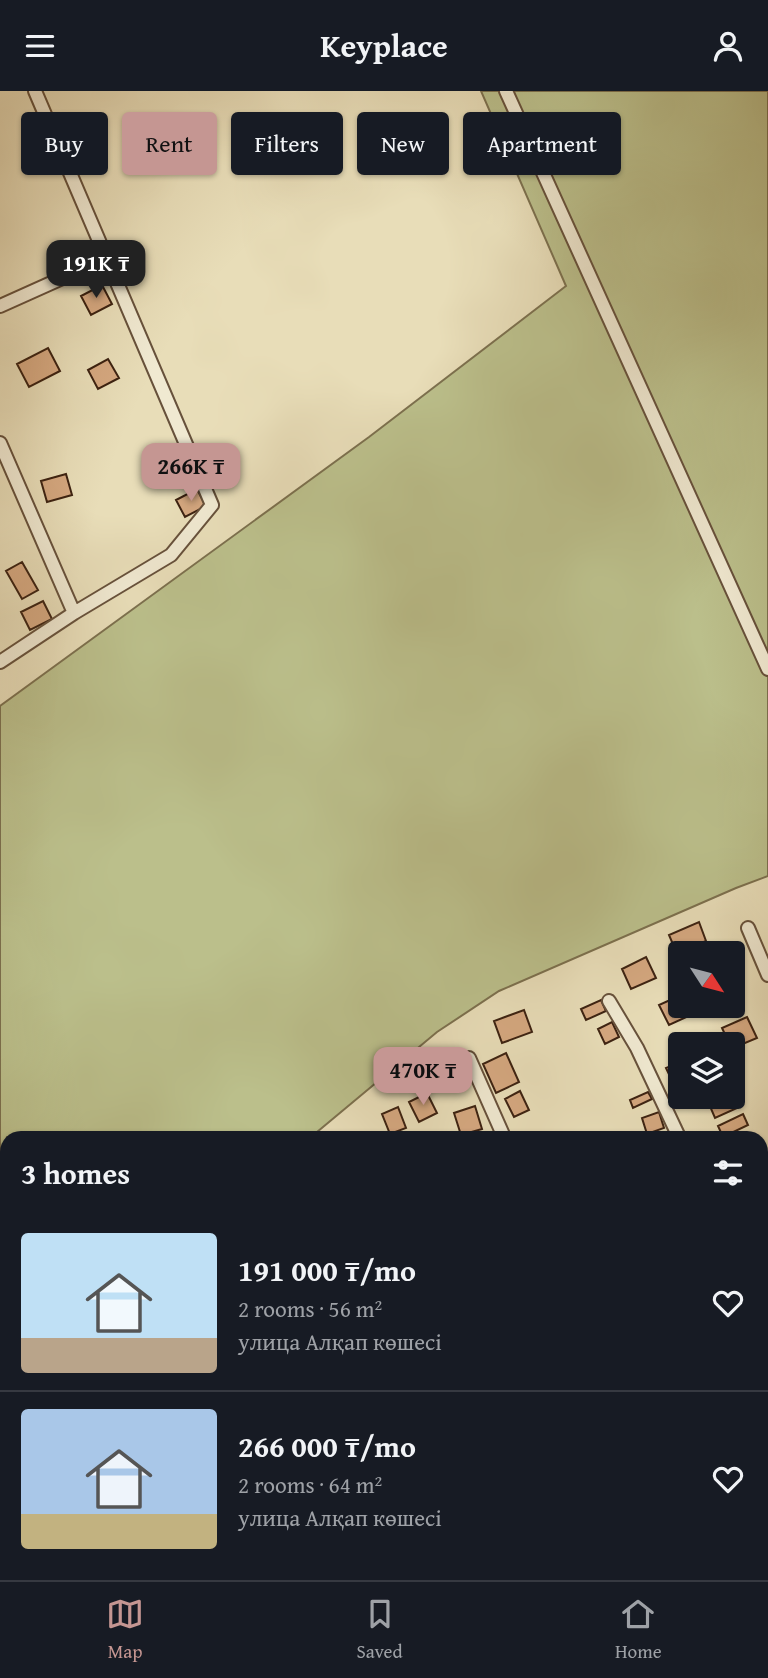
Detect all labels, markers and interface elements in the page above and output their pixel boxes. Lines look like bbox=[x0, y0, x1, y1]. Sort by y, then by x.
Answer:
text: Keyplace bbox=[320, 22, 448, 69]
icon: menu bbox=[21, 27, 59, 65]
icon: person bbox=[709, 27, 747, 65]
chip: Buy bbox=[21, 112, 108, 175]
chip: Rent bbox=[122, 112, 217, 175]
chip: Filters bbox=[231, 112, 343, 175]
chip: New bbox=[357, 112, 449, 175]
chip: Apartment bbox=[463, 112, 621, 175]
pin: 191K ₸ bbox=[39, 241, 153, 300]
text: 191K ₸ bbox=[62, 246, 130, 279]
pin: 266K ₸ bbox=[134, 443, 248, 503]
text: 266K ₸ bbox=[157, 449, 225, 482]
north arrow bbox=[668, 941, 746, 1019]
map controls bbox=[668, 941, 745, 1109]
button: layers bbox=[668, 1032, 745, 1109]
pin: 470K ₸ bbox=[366, 1047, 480, 1107]
text: 470K ₸ bbox=[389, 1053, 457, 1086]
text: 3 homes bbox=[21, 1151, 130, 1195]
icon: filters bbox=[709, 1154, 747, 1192]
text: 191 000 ₸/mo bbox=[238, 1248, 416, 1292]
icon: home bbox=[77, 1261, 161, 1345]
icon: heart bbox=[709, 1284, 747, 1322]
text: 2 rooms · 56 m² bbox=[238, 1292, 382, 1325]
text: улица Алқап көшесі bbox=[238, 1325, 442, 1358]
text: 266 000 ₸/mo bbox=[238, 1424, 416, 1468]
icon: home bbox=[77, 1437, 161, 1521]
icon: heart bbox=[709, 1460, 747, 1498]
text: 2 rooms · 64 m² bbox=[238, 1468, 382, 1501]
text: улица Алқап көшесі bbox=[238, 1501, 442, 1534]
tab: Map bbox=[106, 1595, 144, 1665]
tab: Saved bbox=[357, 1595, 403, 1665]
tab: Home bbox=[615, 1595, 662, 1665]

